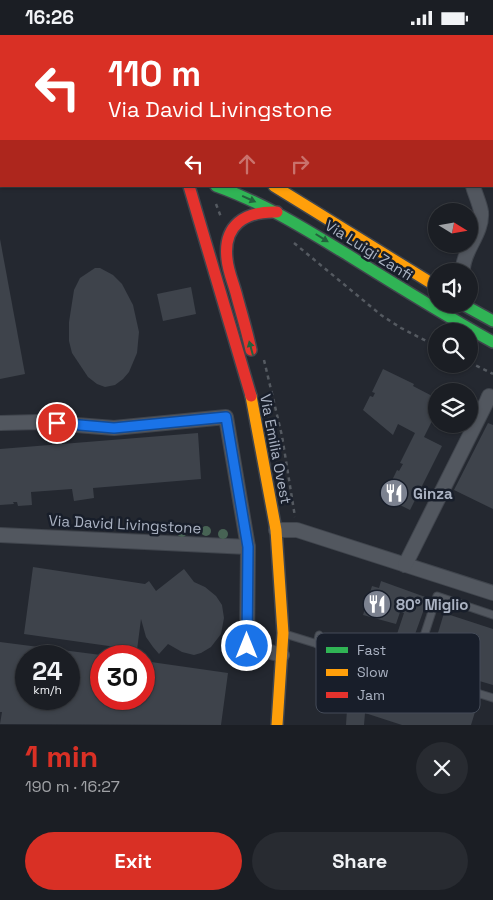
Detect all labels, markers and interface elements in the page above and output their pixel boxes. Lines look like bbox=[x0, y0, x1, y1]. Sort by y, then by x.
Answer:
text: 16:26 bbox=[25, 5, 74, 30]
text: 110 m bbox=[108, 52, 201, 96]
icon: left bbox=[25, 55, 90, 120]
text: Via David Livingstone bbox=[108, 95, 332, 123]
icon: left bbox=[180, 150, 208, 178]
icon: ahead bbox=[233, 150, 261, 178]
icon: right bbox=[286, 150, 314, 178]
one-way arrow bbox=[242, 195, 256, 203]
north arrow bbox=[428, 203, 478, 253]
map controls bbox=[428, 203, 478, 433]
street label: Via Luigi Zanfi bbox=[322, 216, 416, 285]
one-way arrow bbox=[316, 234, 329, 243]
button: sound bbox=[428, 263, 478, 313]
button: search bbox=[428, 323, 478, 373]
one-way arrow bbox=[247, 341, 255, 356]
button: layers bbox=[428, 383, 478, 433]
street label: Via Emilia Ovest bbox=[256, 392, 296, 506]
pin bbox=[36, 402, 78, 444]
icon: arrive bbox=[43, 409, 71, 437]
restaurant icon: Ginza bbox=[379, 478, 409, 508]
place label: Ginza bbox=[413, 484, 453, 503]
street label: Via David Livingstone bbox=[48, 511, 202, 537]
restaurant icon: 80° Miglio bbox=[362, 589, 392, 619]
place label: 80° Miglio bbox=[396, 595, 468, 614]
position arrow bbox=[220, 619, 272, 671]
legend bbox=[316, 633, 480, 713]
text: Fast bbox=[357, 641, 386, 659]
speed limit sign: 30 bbox=[90, 645, 155, 710]
text: 24 bbox=[32, 655, 63, 687]
text: Slow bbox=[357, 663, 389, 681]
text: km/h bbox=[33, 682, 62, 698]
text: Jam bbox=[357, 686, 385, 704]
text: 1 min bbox=[25, 737, 98, 776]
button: close bbox=[416, 742, 468, 794]
text: 190 m · 16:27 bbox=[25, 776, 120, 797]
button: Exit bbox=[25, 832, 242, 890]
button: Share bbox=[252, 832, 468, 890]

